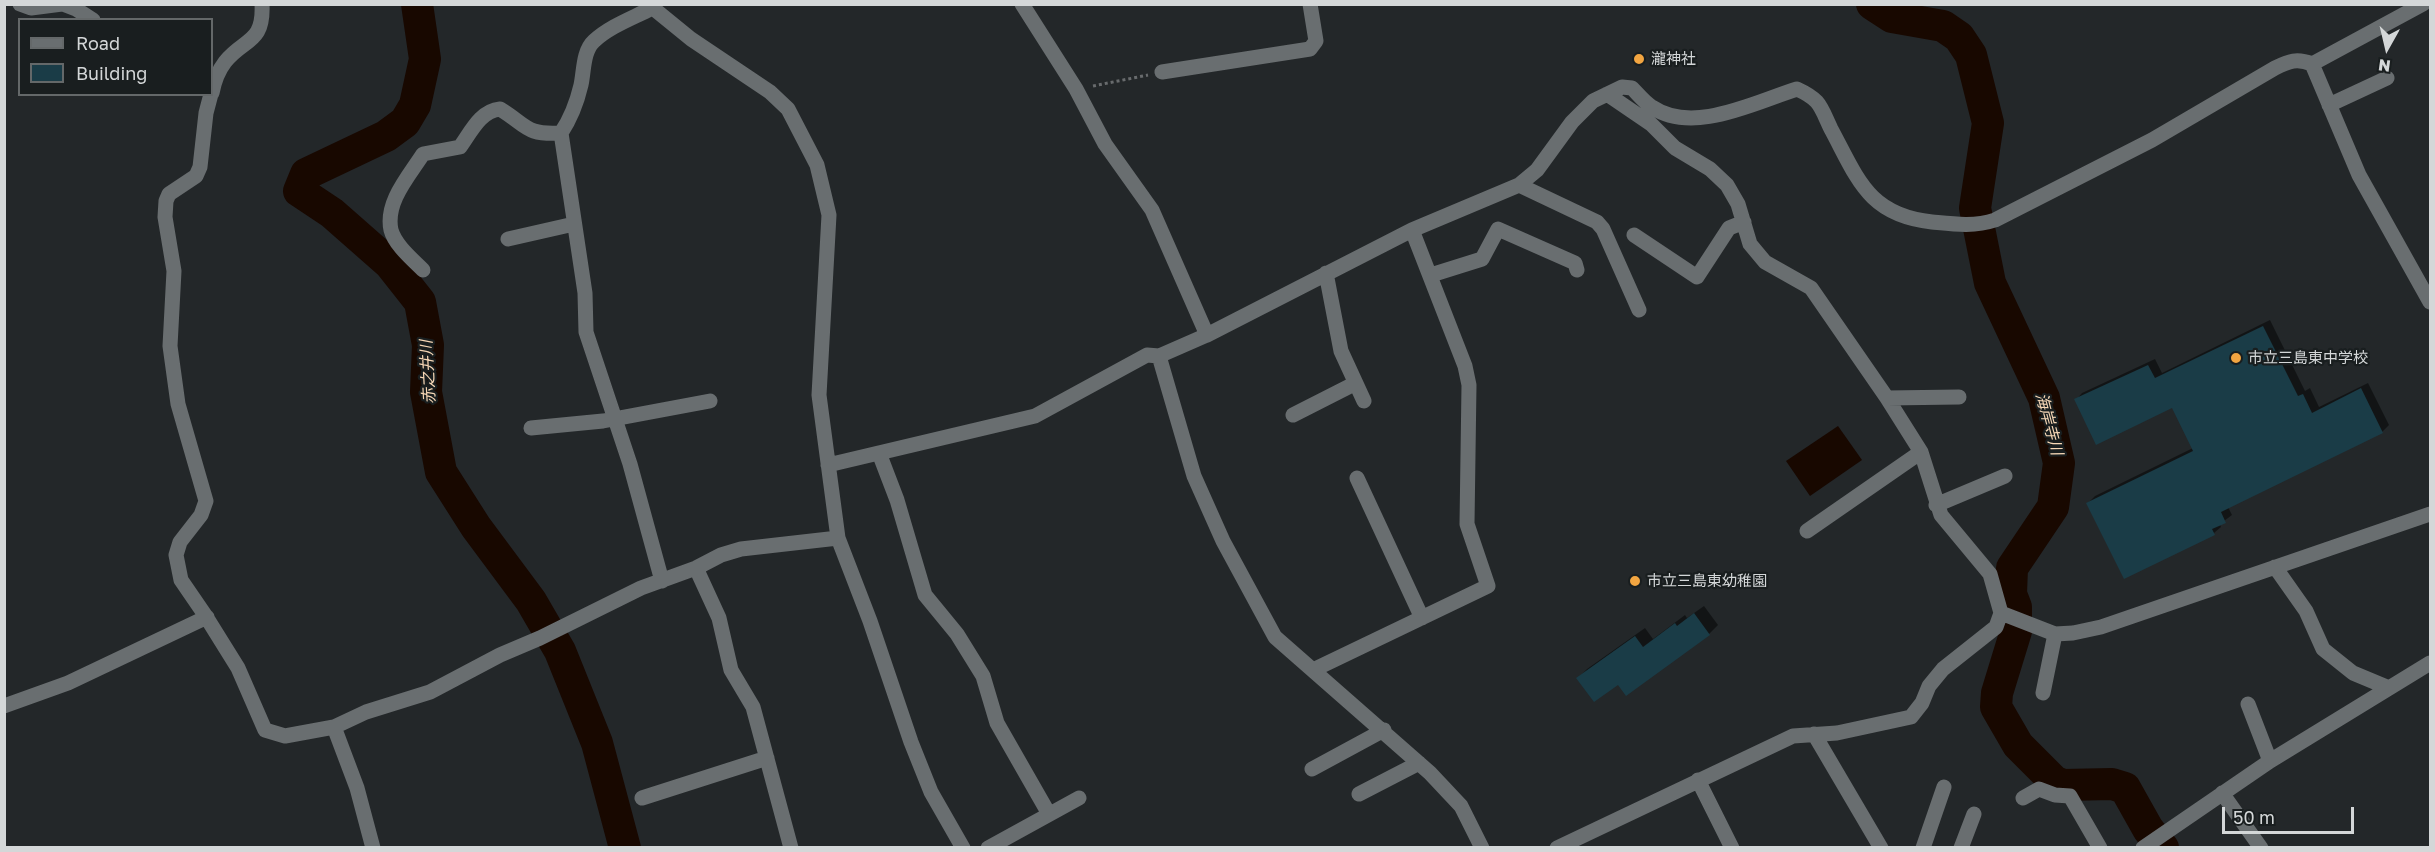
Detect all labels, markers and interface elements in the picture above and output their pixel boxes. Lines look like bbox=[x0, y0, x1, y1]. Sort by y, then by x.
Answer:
legend bbox=[18, 18, 213, 96]
north arrow bbox=[2357, 18, 2417, 78]
text: Road bbox=[76, 32, 120, 54]
place label: 瀧神社 bbox=[1651, 50, 1696, 68]
marker: 瀧神社 bbox=[1632, 52, 1646, 66]
text: N bbox=[2377, 55, 2392, 77]
text: Building bbox=[76, 62, 147, 84]
water label: 赤之井川 bbox=[417, 340, 439, 404]
place label: 市立三島東中学校 bbox=[2248, 349, 2368, 367]
marker: 市立三島東中学校 bbox=[2229, 351, 2243, 365]
water label: 海岸寺川 bbox=[2031, 391, 2067, 457]
place label: 市立三島東幼稚園 bbox=[1647, 572, 1767, 590]
marker: 市立三島東幼稚園 bbox=[1628, 574, 1642, 588]
scale bar bbox=[2225, 795, 2357, 833]
text: 50 m bbox=[2233, 806, 2275, 828]

